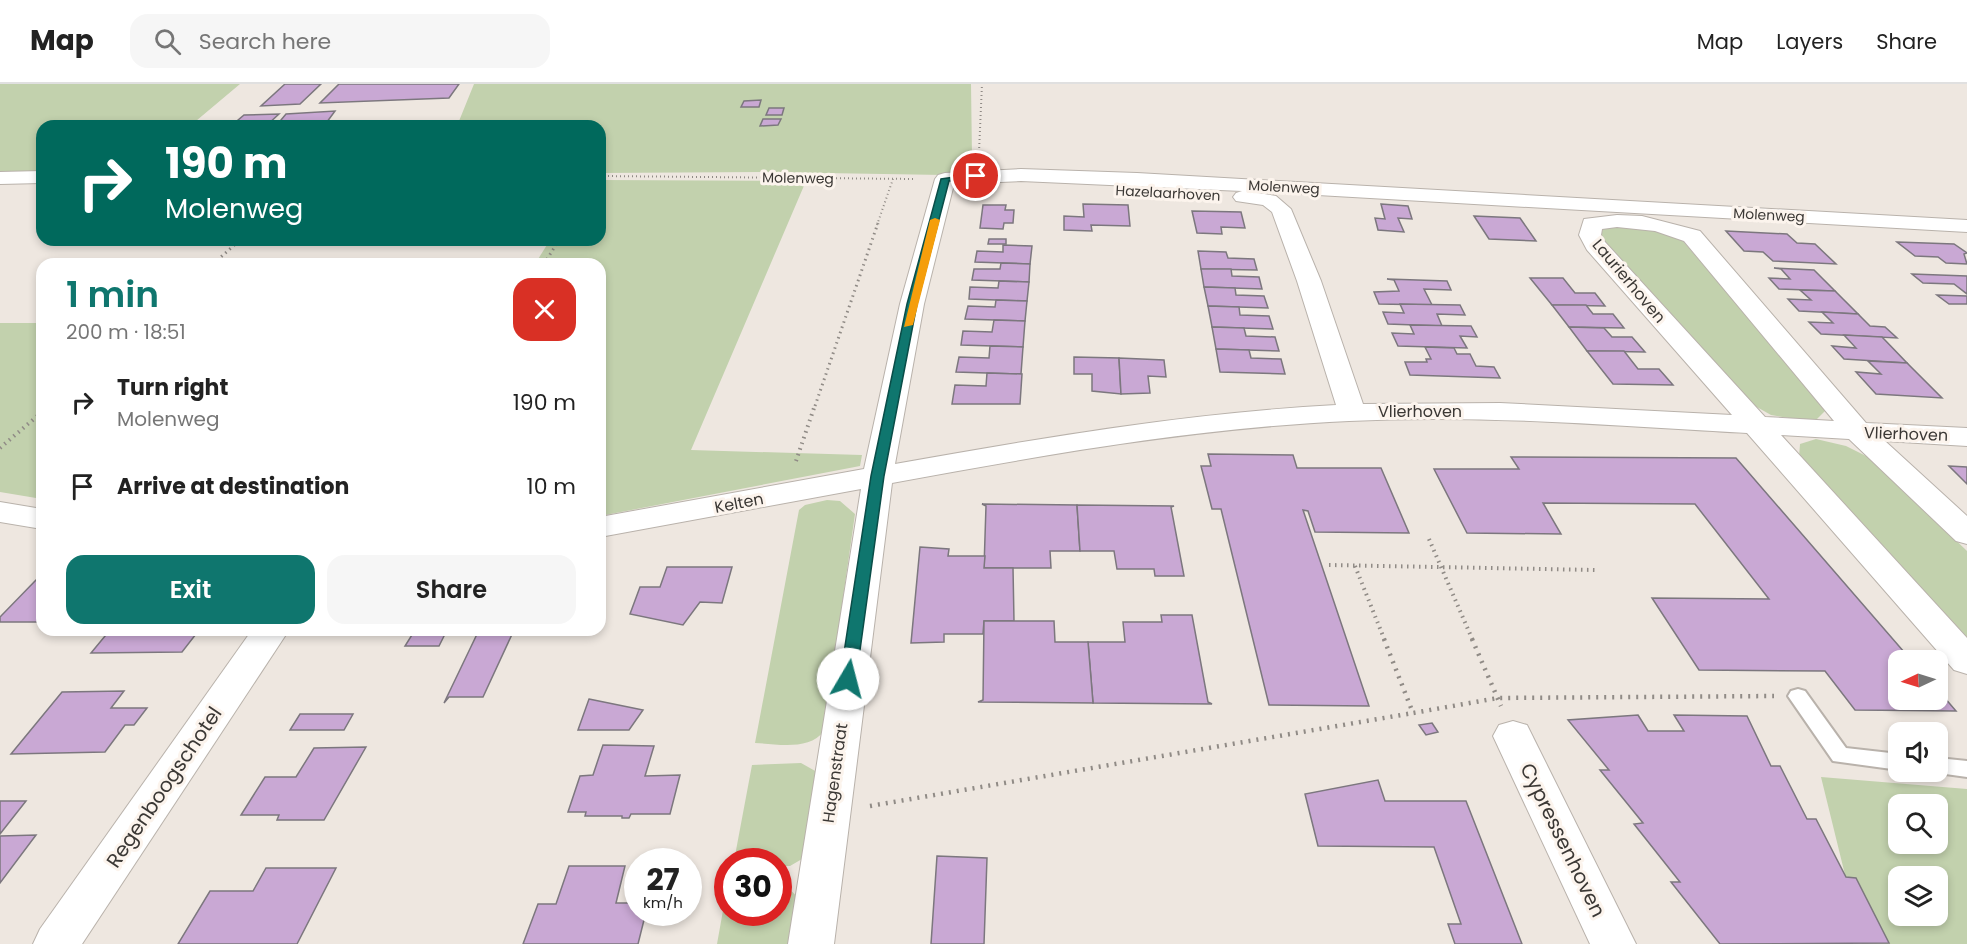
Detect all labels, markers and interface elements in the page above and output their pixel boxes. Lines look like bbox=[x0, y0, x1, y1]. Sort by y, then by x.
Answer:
search box bbox=[130, 14, 550, 68]
text: Map bbox=[30, 21, 94, 60]
icon: search bbox=[151, 25, 184, 58]
text: Search here bbox=[199, 26, 331, 57]
text: Map bbox=[1697, 27, 1743, 56]
text: Layers bbox=[1776, 27, 1843, 56]
text: Share bbox=[1876, 27, 1937, 56]
text: 190 m bbox=[165, 134, 287, 193]
icon: right bbox=[66, 144, 144, 222]
pin bbox=[950, 150, 1001, 201]
icon: arrive bbox=[959, 159, 992, 192]
street label: Molenweg bbox=[762, 167, 834, 189]
street label: Molenweg bbox=[1248, 175, 1320, 199]
street label: Hazelaarhoven bbox=[1115, 180, 1221, 206]
text: Molenweg bbox=[165, 190, 303, 227]
street label: Molenweg bbox=[1733, 203, 1805, 227]
street label: Laurierhoven bbox=[1587, 234, 1671, 328]
text: 1 min bbox=[66, 269, 159, 320]
button: close bbox=[513, 278, 576, 341]
text: 200 m · 18:51 bbox=[66, 318, 186, 346]
text: Turn right bbox=[117, 372, 228, 403]
icon: right bbox=[66, 386, 99, 419]
text: 190 m bbox=[513, 387, 576, 418]
street label: Vlierhoven bbox=[1378, 400, 1462, 423]
text: Molenweg bbox=[117, 405, 219, 433]
street label: Vlierhoven bbox=[1864, 421, 1948, 447]
icon: arrive bbox=[66, 470, 99, 503]
text: Arrive at destination bbox=[117, 471, 349, 502]
text: 10 m bbox=[527, 471, 576, 502]
street label: Kelten bbox=[713, 487, 765, 519]
button: Exit bbox=[66, 555, 315, 624]
button: Share bbox=[327, 555, 576, 624]
position arrow bbox=[816, 647, 880, 711]
north arrow bbox=[1888, 650, 1948, 710]
map controls bbox=[1888, 650, 1948, 926]
street label: Regenboogschotel bbox=[100, 701, 228, 873]
street label: Hagenstraat bbox=[817, 721, 853, 824]
button: sound bbox=[1888, 722, 1948, 782]
street label: Cypressenhoven bbox=[1514, 758, 1612, 922]
button: search bbox=[1888, 794, 1948, 854]
speed limit sign: 30 bbox=[714, 848, 792, 926]
text: 27 bbox=[646, 858, 680, 901]
button: layers bbox=[1888, 866, 1948, 926]
text: km/h bbox=[643, 892, 683, 913]

